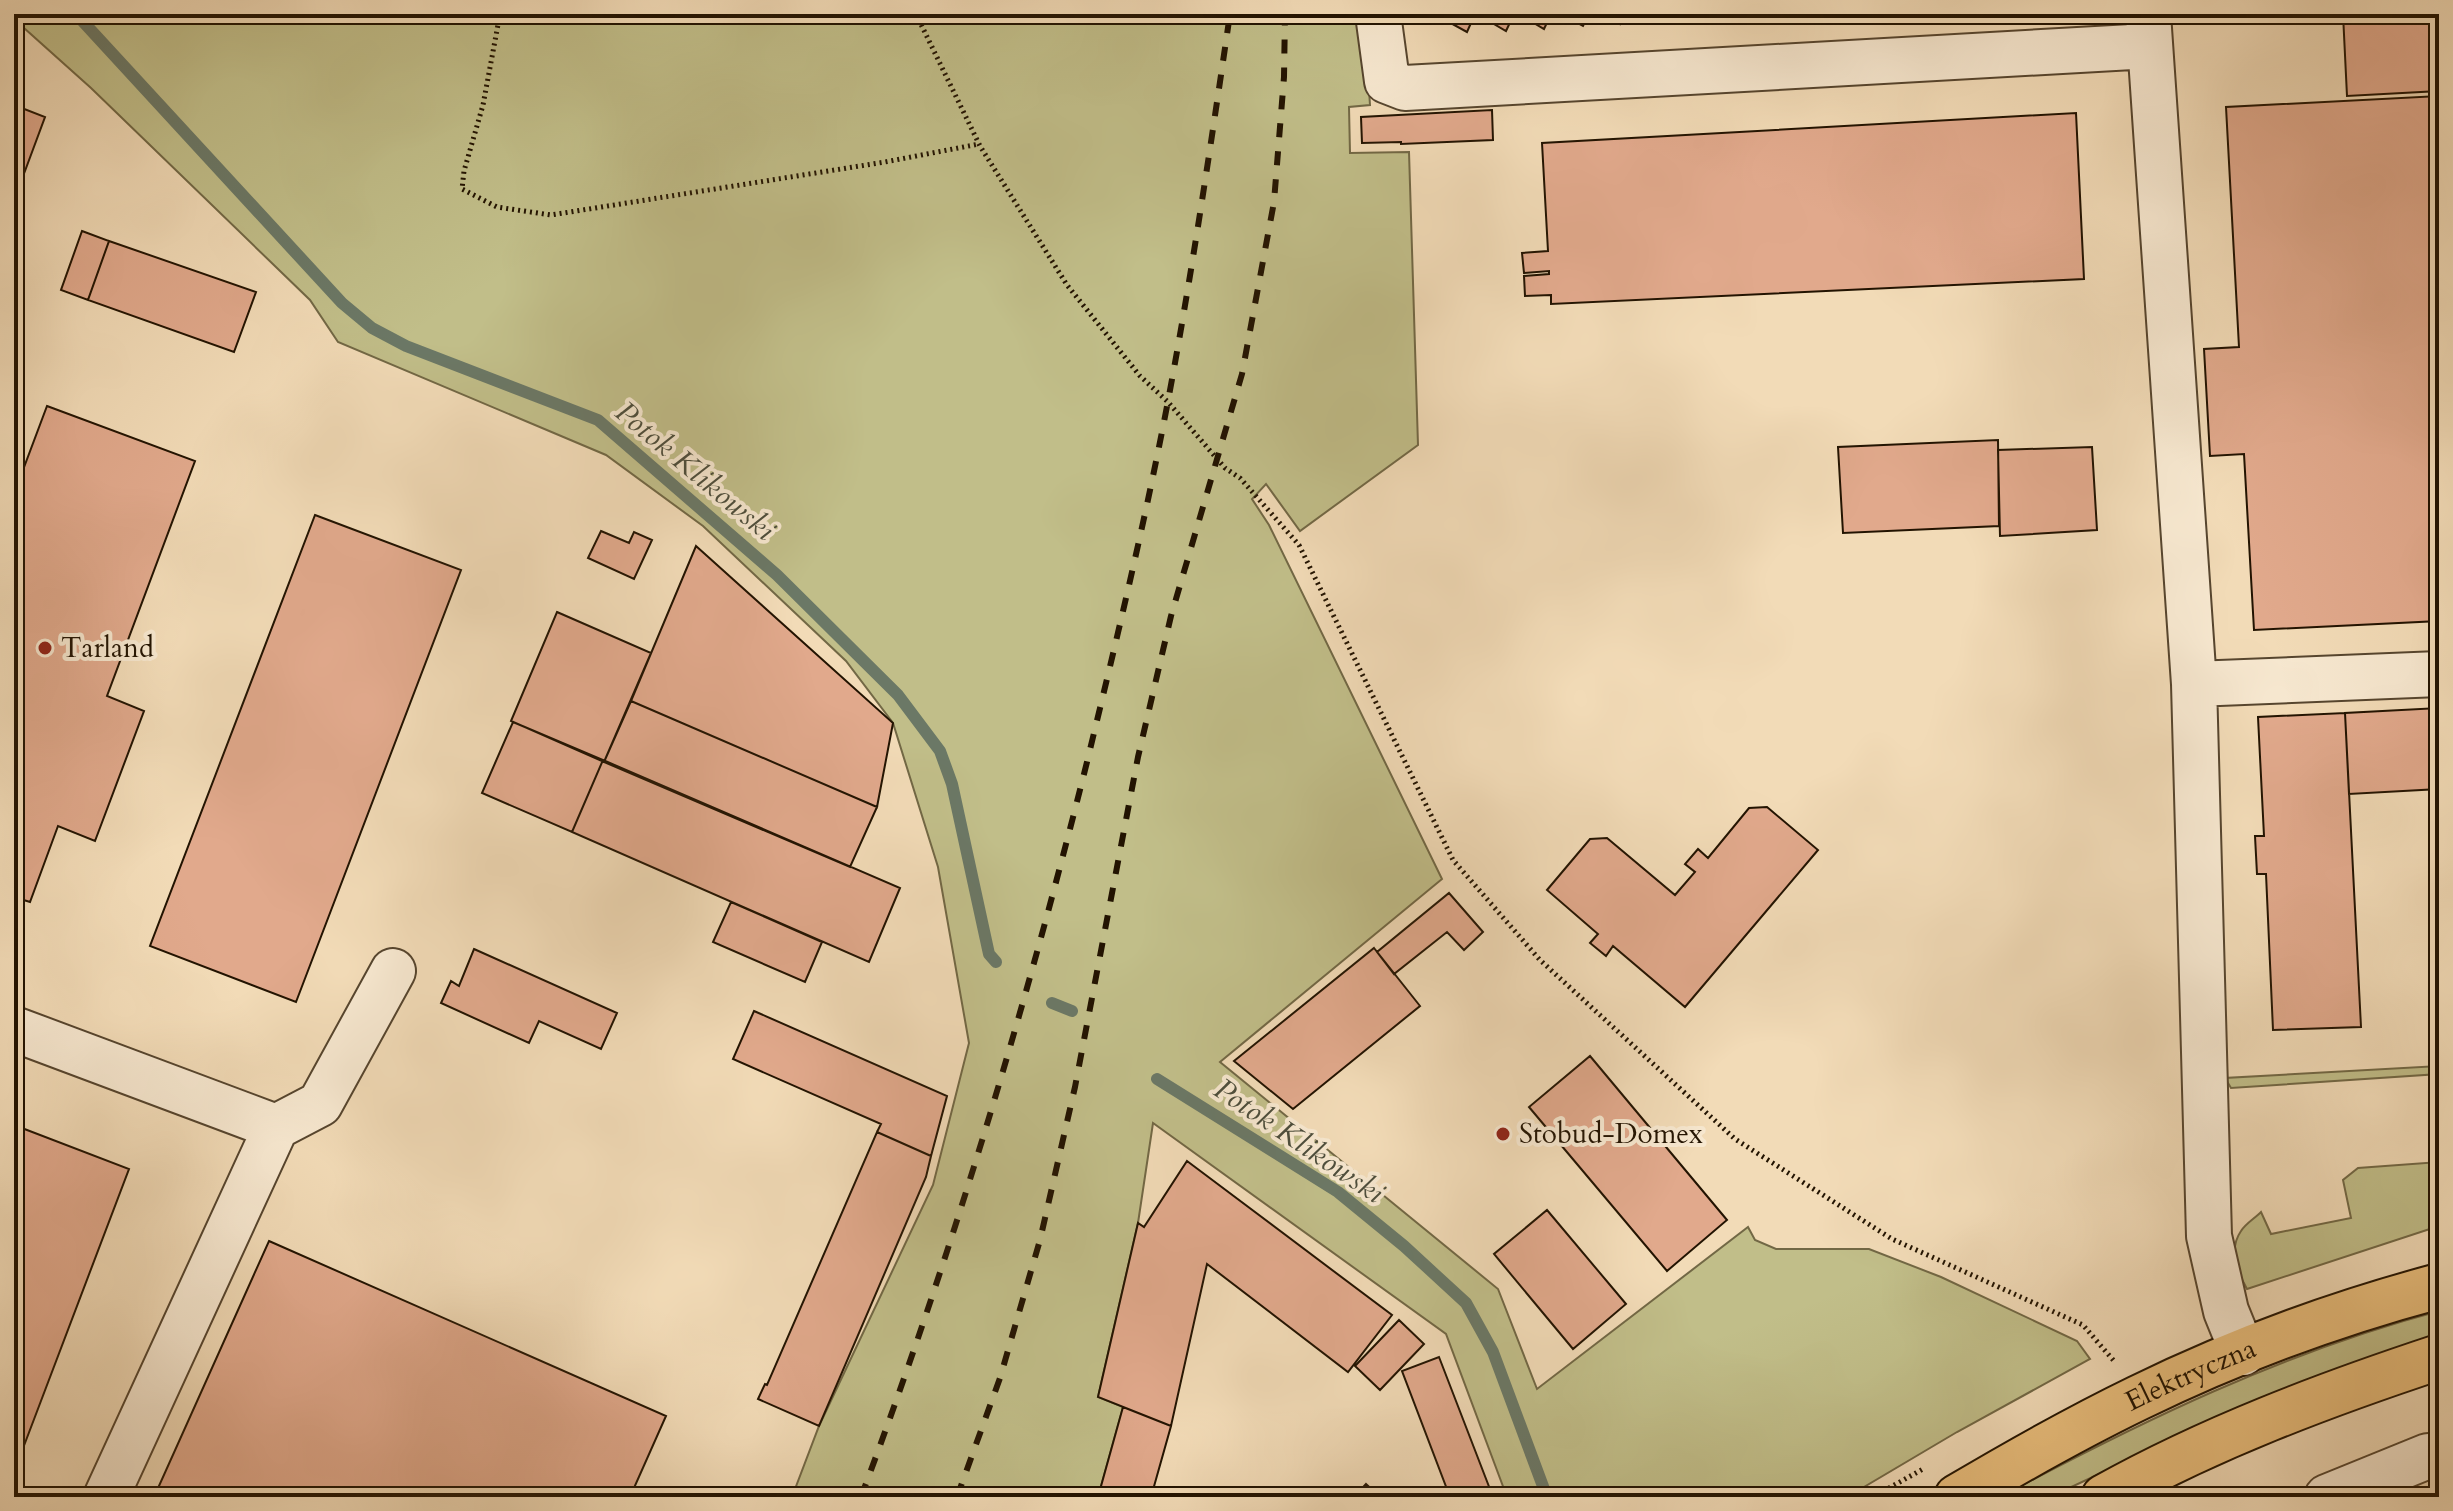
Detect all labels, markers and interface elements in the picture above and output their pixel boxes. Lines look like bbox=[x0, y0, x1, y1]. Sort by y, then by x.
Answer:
water label: Potok Klikowski bbox=[606, 392, 784, 551]
place label: Tarland bbox=[61, 629, 154, 667]
marker: Tarland bbox=[36, 639, 54, 657]
water label: Potok Klikowski bbox=[1206, 1069, 1393, 1214]
place label: Stobud-Domex bbox=[1519, 1115, 1703, 1153]
marker: Stobud-Domex bbox=[1494, 1125, 1512, 1143]
street label: Elektryczna bbox=[2119, 1329, 2262, 1420]

